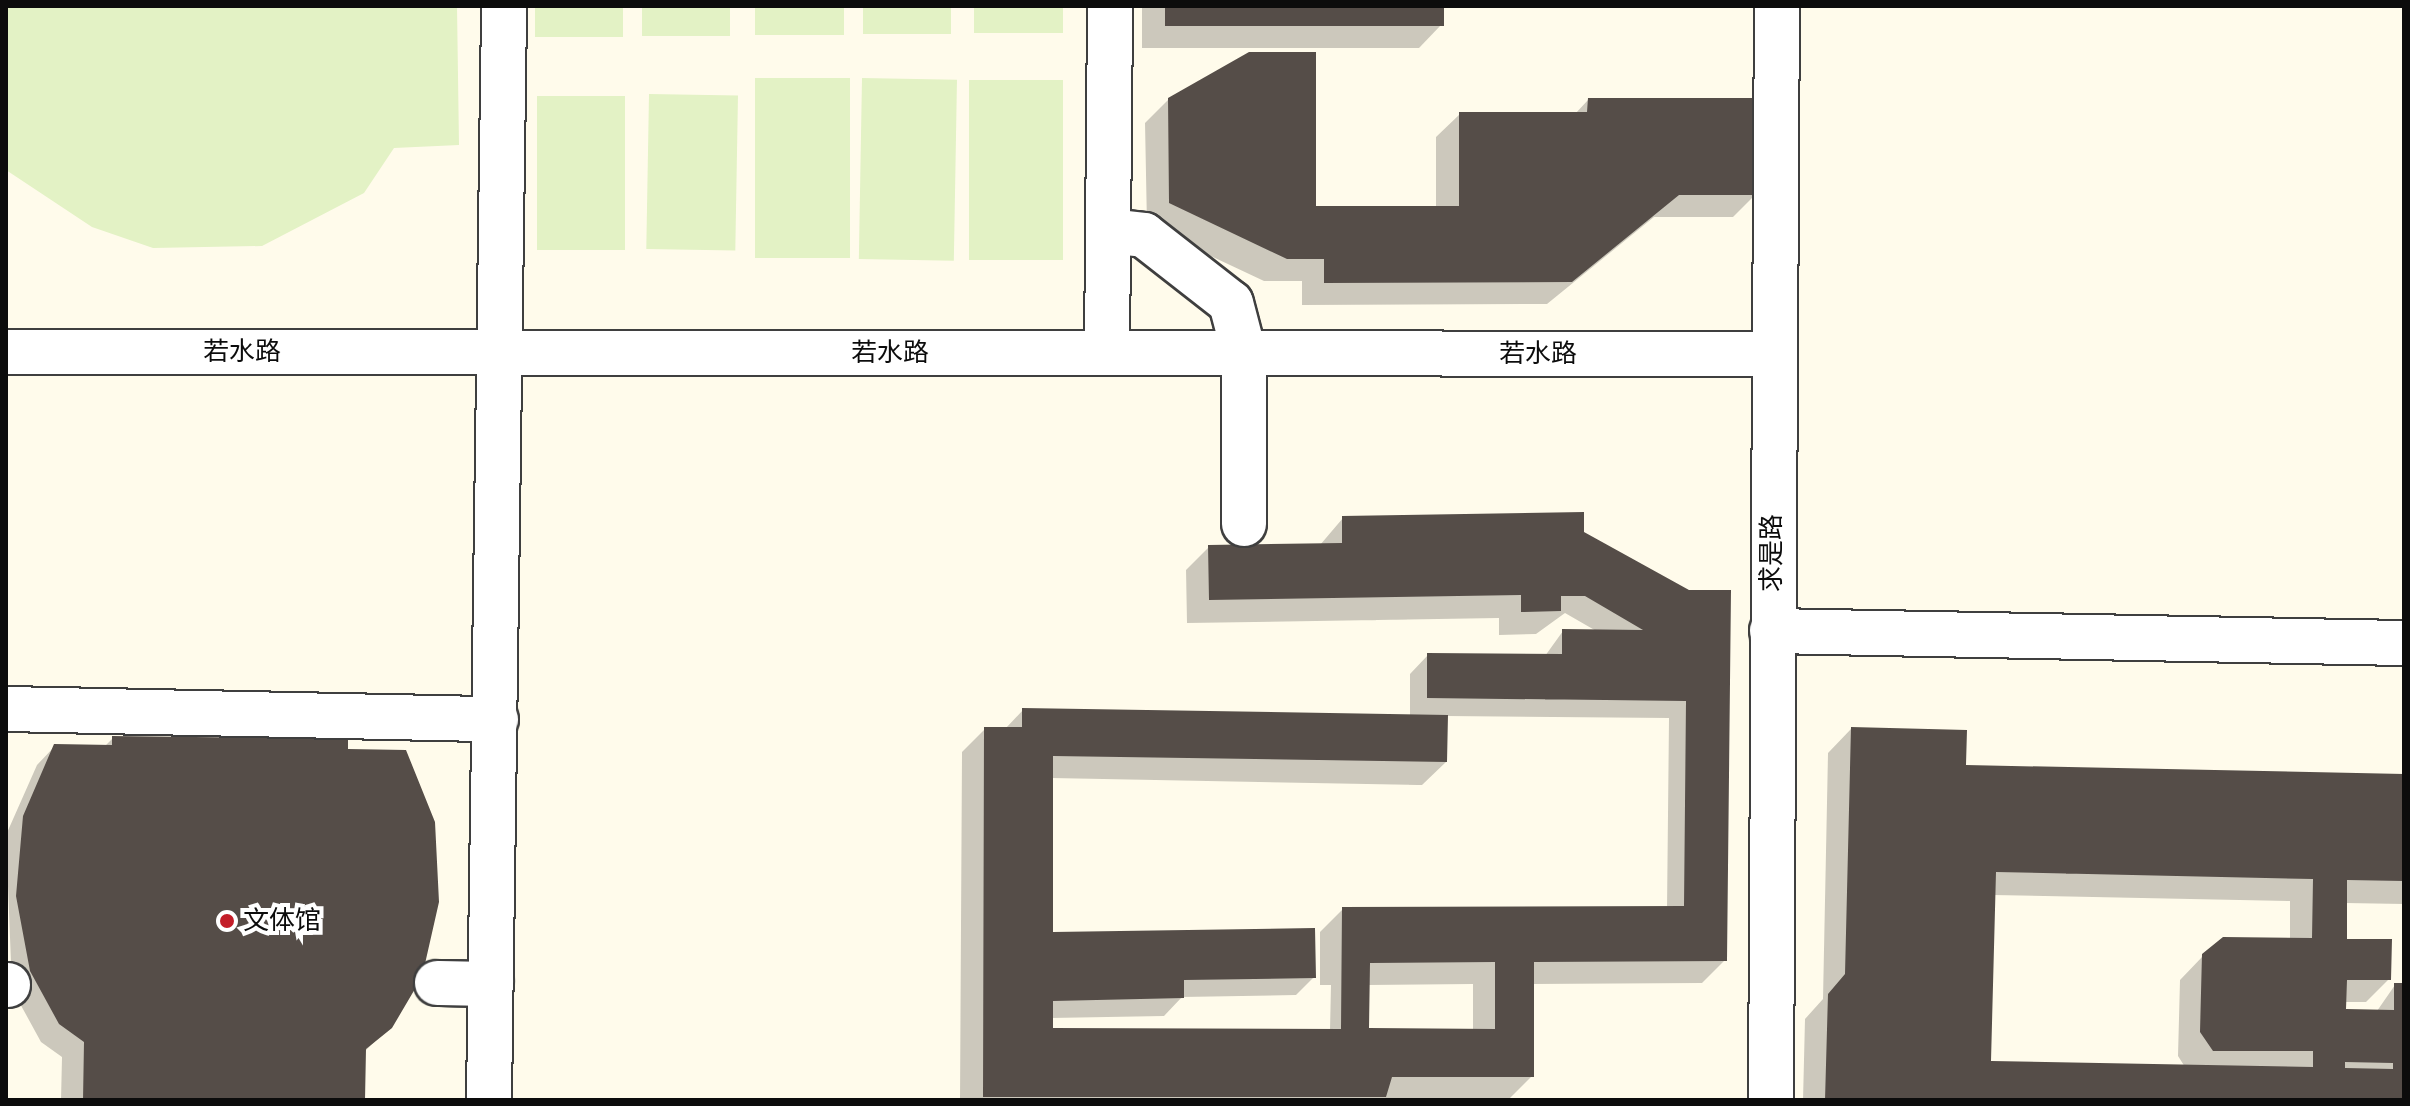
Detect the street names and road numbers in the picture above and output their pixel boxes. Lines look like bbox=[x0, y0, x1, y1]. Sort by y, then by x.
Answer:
street label: 若水路 bbox=[203, 336, 281, 368]
street label: 若水路 bbox=[851, 337, 929, 369]
street label: 若水路 bbox=[1499, 338, 1577, 370]
street label: 求是路 bbox=[1756, 514, 1788, 592]

